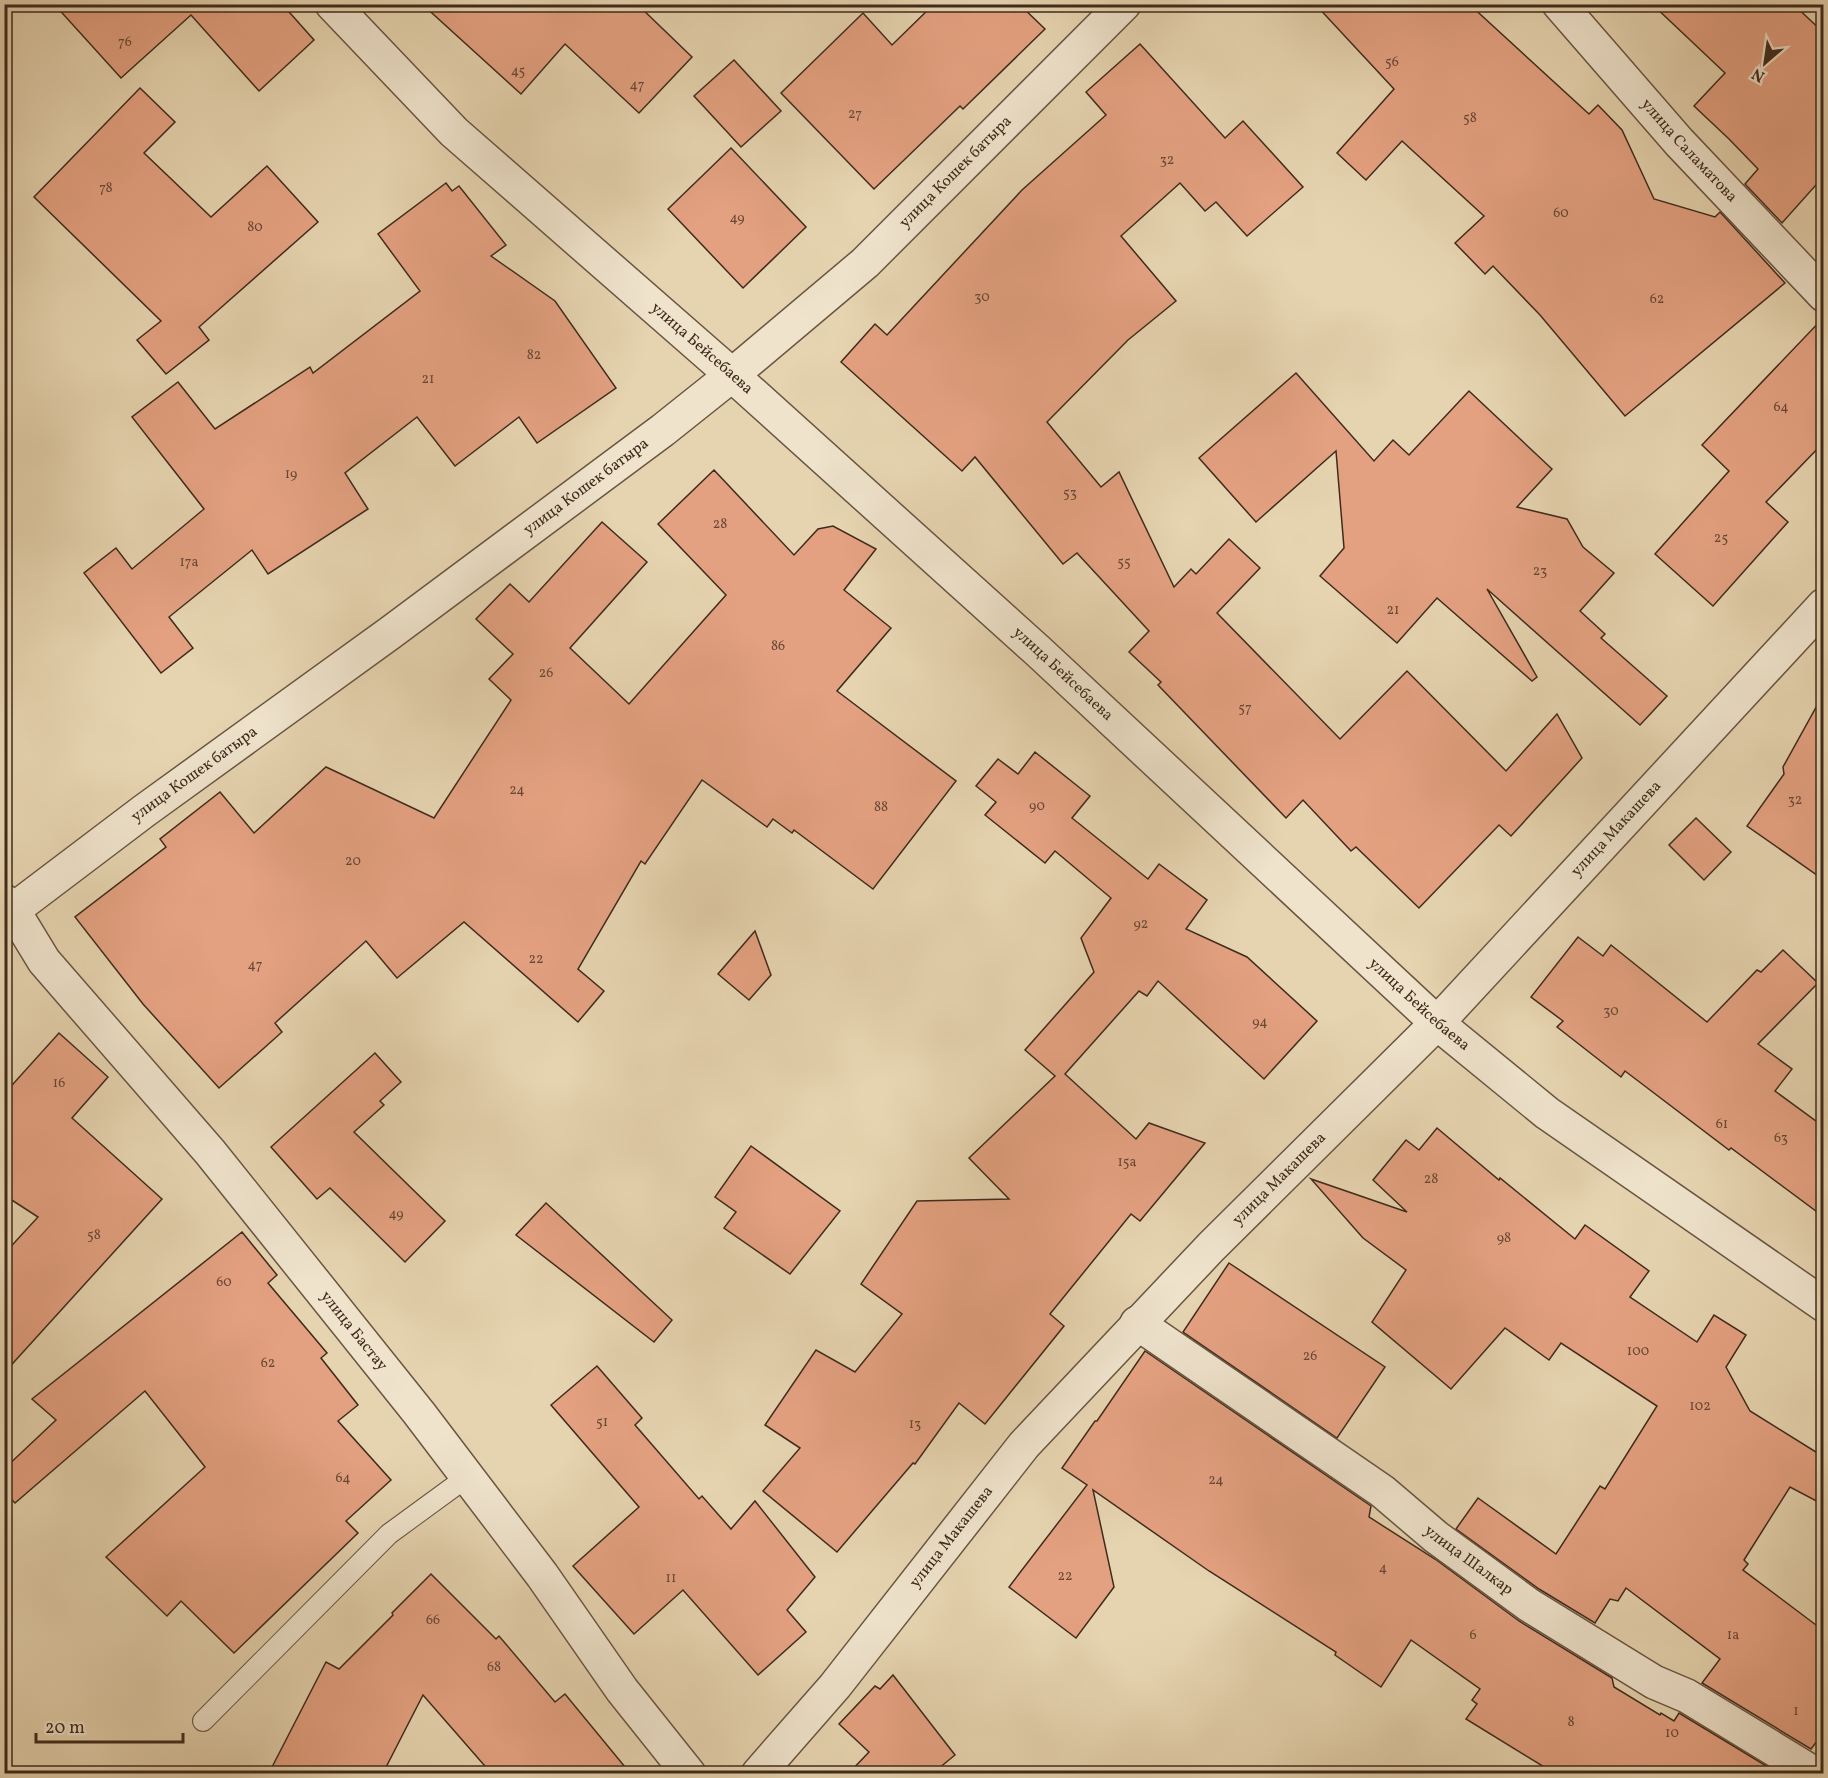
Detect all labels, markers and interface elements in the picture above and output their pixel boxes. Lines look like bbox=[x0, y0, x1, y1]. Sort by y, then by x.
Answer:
house number: 76 bbox=[118, 33, 132, 52]
north arrow bbox=[1735, 33, 1795, 93]
house number: 56 bbox=[1385, 53, 1399, 72]
house number: 45 bbox=[511, 62, 525, 81]
text: N bbox=[1748, 62, 1769, 87]
house number: 47 bbox=[629, 76, 645, 95]
street label: улица Саламатова bbox=[1635, 94, 1742, 208]
house number: 27 bbox=[848, 105, 862, 124]
house number: 58 bbox=[1463, 109, 1477, 128]
street label: улица Кошек батыра bbox=[895, 111, 1017, 233]
house number: 32 bbox=[1160, 151, 1174, 170]
house number: 78 bbox=[99, 179, 113, 198]
house number: 60 bbox=[1553, 204, 1569, 223]
house number: 49 bbox=[729, 209, 745, 228]
house number: 80 bbox=[247, 218, 263, 237]
house number: 30 bbox=[974, 288, 990, 307]
house number: 62 bbox=[1650, 290, 1664, 309]
street label: улица Бейсебаева bbox=[646, 298, 758, 400]
house number: 82 bbox=[527, 346, 541, 365]
house number: 21 bbox=[422, 370, 434, 389]
house number: 64 bbox=[1773, 398, 1789, 417]
street label: улица Кошек батыра bbox=[519, 433, 654, 541]
house number: 19 bbox=[285, 465, 297, 484]
house number: 53 bbox=[1063, 484, 1077, 503]
house number: 28 bbox=[713, 515, 727, 534]
house number: 25 bbox=[1714, 529, 1728, 548]
house number: 17а bbox=[179, 553, 199, 572]
house number: 55 bbox=[1117, 553, 1131, 572]
house number: 23 bbox=[1533, 562, 1547, 581]
house number: 21 bbox=[1387, 601, 1399, 620]
street label: улица Бейсебаева bbox=[1008, 622, 1118, 726]
house number: 86 bbox=[771, 637, 785, 656]
house number: 26 bbox=[539, 664, 553, 683]
house number: 57 bbox=[1238, 699, 1252, 718]
street label: улица Кошек батыра bbox=[127, 721, 262, 828]
street label: улица Макашева bbox=[1566, 776, 1667, 882]
house number: 24 bbox=[509, 781, 525, 800]
house number: 32 bbox=[1788, 791, 1802, 810]
house number: 90 bbox=[1029, 797, 1045, 816]
house number: 88 bbox=[874, 798, 888, 817]
house number: 20 bbox=[345, 852, 361, 871]
house number: 92 bbox=[1134, 915, 1148, 934]
house number: 22 bbox=[528, 950, 544, 969]
street label: улица Бейсебаева bbox=[1363, 953, 1474, 1056]
house number: 47 bbox=[247, 956, 263, 975]
house number: 30 bbox=[1603, 1002, 1619, 1021]
house number: 94 bbox=[1252, 1013, 1268, 1032]
house number: 16 bbox=[53, 1074, 65, 1093]
house number: 61 bbox=[1716, 1115, 1728, 1134]
street label: улица Макашева bbox=[1228, 1128, 1331, 1231]
house number: 63 bbox=[1774, 1129, 1788, 1148]
house number: 15а bbox=[1117, 1153, 1137, 1172]
house number: 28 bbox=[1424, 1170, 1438, 1189]
house number: 49 bbox=[388, 1205, 404, 1224]
house number: 58 bbox=[87, 1226, 101, 1245]
house number: 98 bbox=[1497, 1229, 1511, 1248]
house number: 60 bbox=[216, 1273, 232, 1292]
street label: улица Бастау bbox=[315, 1287, 392, 1376]
house number: 100 bbox=[1627, 1342, 1649, 1361]
house number: 26 bbox=[1303, 1347, 1317, 1366]
house number: 62 bbox=[261, 1354, 275, 1373]
house number: 102 bbox=[1689, 1397, 1711, 1416]
house number: 51 bbox=[596, 1413, 608, 1432]
house number: 13 bbox=[909, 1415, 921, 1434]
house number: 64 bbox=[335, 1469, 351, 1488]
house number: 24 bbox=[1208, 1471, 1224, 1490]
street label: улица Макашева bbox=[905, 1482, 999, 1593]
street label: улица Шалкар bbox=[1419, 1520, 1518, 1601]
house number: 4 bbox=[1379, 1559, 1387, 1578]
house number: 22 bbox=[1057, 1567, 1073, 1586]
house number: 11 bbox=[666, 1569, 676, 1588]
house number: 66 bbox=[426, 1611, 440, 1630]
house number: 6 bbox=[1469, 1626, 1477, 1645]
house number: 1а bbox=[1727, 1626, 1739, 1645]
house number: 68 bbox=[487, 1658, 501, 1677]
house number: 1 bbox=[1793, 1702, 1799, 1721]
scale bar bbox=[36, 1706, 183, 1744]
house number: 8 bbox=[1567, 1713, 1575, 1732]
text: 20 m bbox=[45, 1716, 85, 1741]
house number: 10 bbox=[1665, 1724, 1679, 1743]

